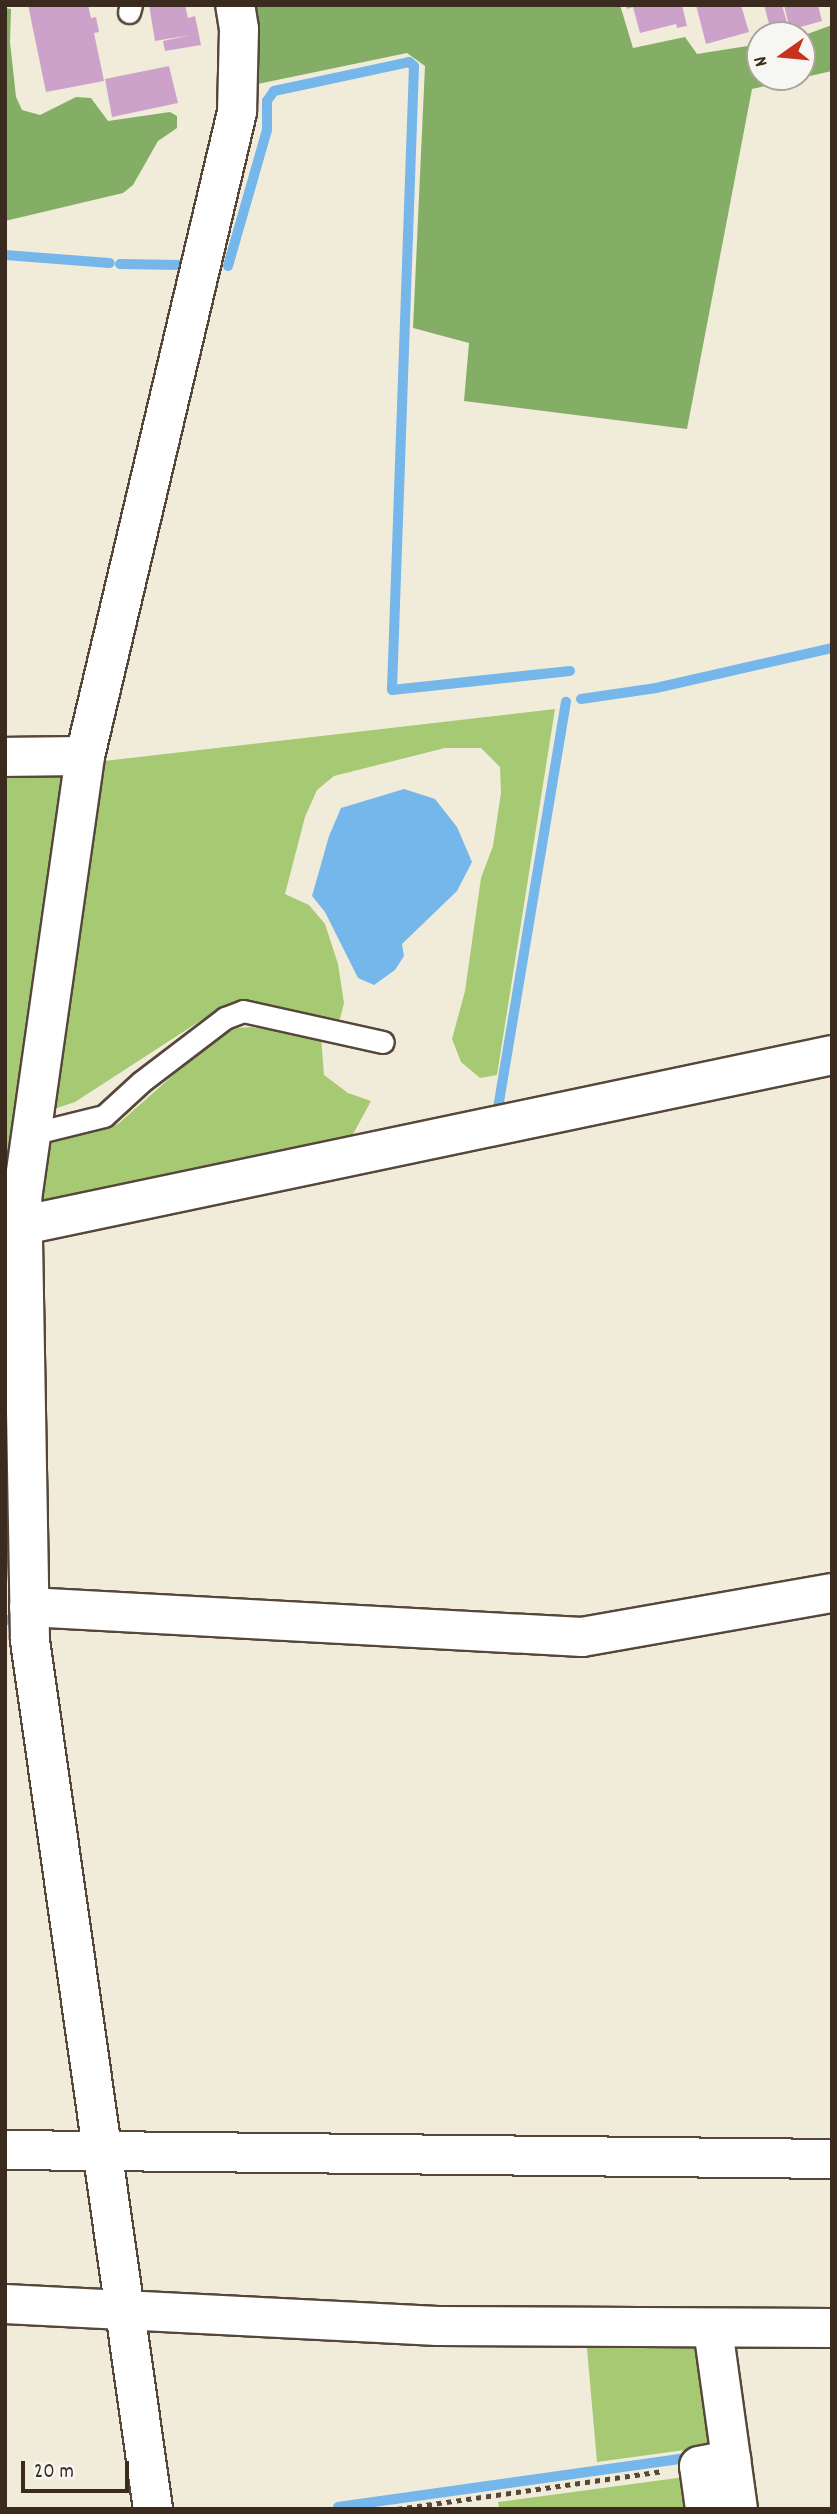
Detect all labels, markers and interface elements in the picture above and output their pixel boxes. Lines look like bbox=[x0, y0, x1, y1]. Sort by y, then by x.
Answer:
north arrow bbox=[746, 21, 816, 91]
text: N bbox=[748, 53, 776, 69]
scale bar bbox=[24, 2448, 133, 2492]
text: 20 m bbox=[34, 2458, 74, 2488]

